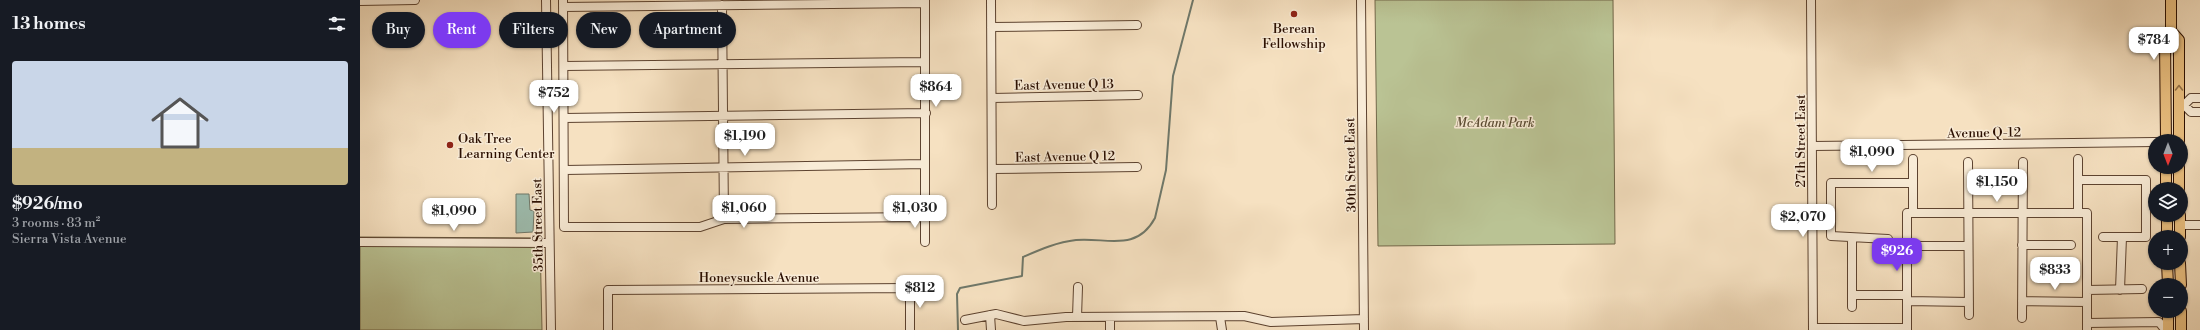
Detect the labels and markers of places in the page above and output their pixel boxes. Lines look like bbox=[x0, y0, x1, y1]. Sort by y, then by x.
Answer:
marker: Berean Fellowship bbox=[1289, 9, 1299, 19]
place label: Berean Fellowship bbox=[1262, 21, 1326, 52]
pin: $784 bbox=[2130, 27, 2178, 61]
pin: $864 bbox=[912, 74, 960, 108]
pin: $752 bbox=[530, 80, 578, 114]
pin: $1,190 bbox=[712, 123, 778, 157]
place label: Oak Tree Learning Center bbox=[458, 131, 555, 162]
pin: $1,090 bbox=[1839, 139, 1905, 173]
marker: Oak Tree Learning Center bbox=[445, 140, 455, 150]
pin: $1,150 bbox=[1964, 169, 2030, 203]
pin: $1,060 bbox=[711, 195, 777, 229]
pin: $1,030 bbox=[882, 195, 948, 229]
pin: $1,090 bbox=[421, 198, 487, 232]
pin: $2,070 bbox=[1770, 204, 1836, 238]
pin: $926 bbox=[1873, 238, 1921, 272]
pin: $833 bbox=[2031, 257, 2079, 291]
pin: $812 bbox=[896, 275, 944, 309]

